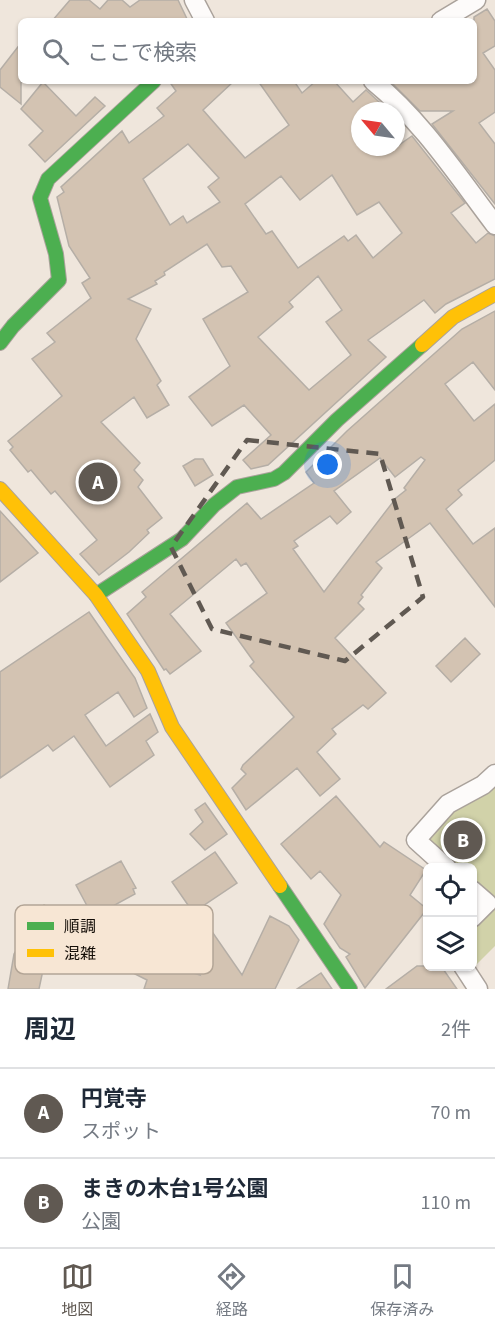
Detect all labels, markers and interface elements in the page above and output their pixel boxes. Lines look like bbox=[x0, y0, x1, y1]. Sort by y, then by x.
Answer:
search box bbox=[18, 18, 477, 84]
icon: search bbox=[39, 35, 72, 68]
text: ここで検索 bbox=[87, 37, 197, 69]
north arrow bbox=[351, 102, 405, 156]
your location bbox=[313, 450, 342, 479]
pin: A bbox=[78, 460, 118, 504]
pin: B bbox=[444, 818, 482, 862]
map controls bbox=[423, 863, 477, 971]
button: locate bbox=[423, 863, 477, 917]
legend bbox=[15, 905, 213, 974]
text: 順調 bbox=[64, 916, 96, 938]
button: layers bbox=[423, 917, 477, 971]
text: 混雑 bbox=[64, 943, 96, 965]
text: 周辺 bbox=[24, 1011, 76, 1048]
text: 2件 bbox=[441, 1016, 471, 1044]
text: 円覚寺 bbox=[81, 1083, 147, 1115]
text: A bbox=[38, 1099, 49, 1127]
text: 70 m bbox=[431, 1099, 471, 1127]
text: スポット bbox=[81, 1118, 161, 1146]
text: まきの木台1号公園 bbox=[81, 1173, 269, 1205]
text: B bbox=[37, 1189, 50, 1217]
text: 110 m bbox=[421, 1189, 471, 1217]
text: 公園 bbox=[81, 1208, 121, 1236]
tab: 地図 bbox=[61, 1260, 94, 1321]
tab: 経路 bbox=[215, 1260, 248, 1321]
tab: 保存済み bbox=[370, 1260, 434, 1321]

